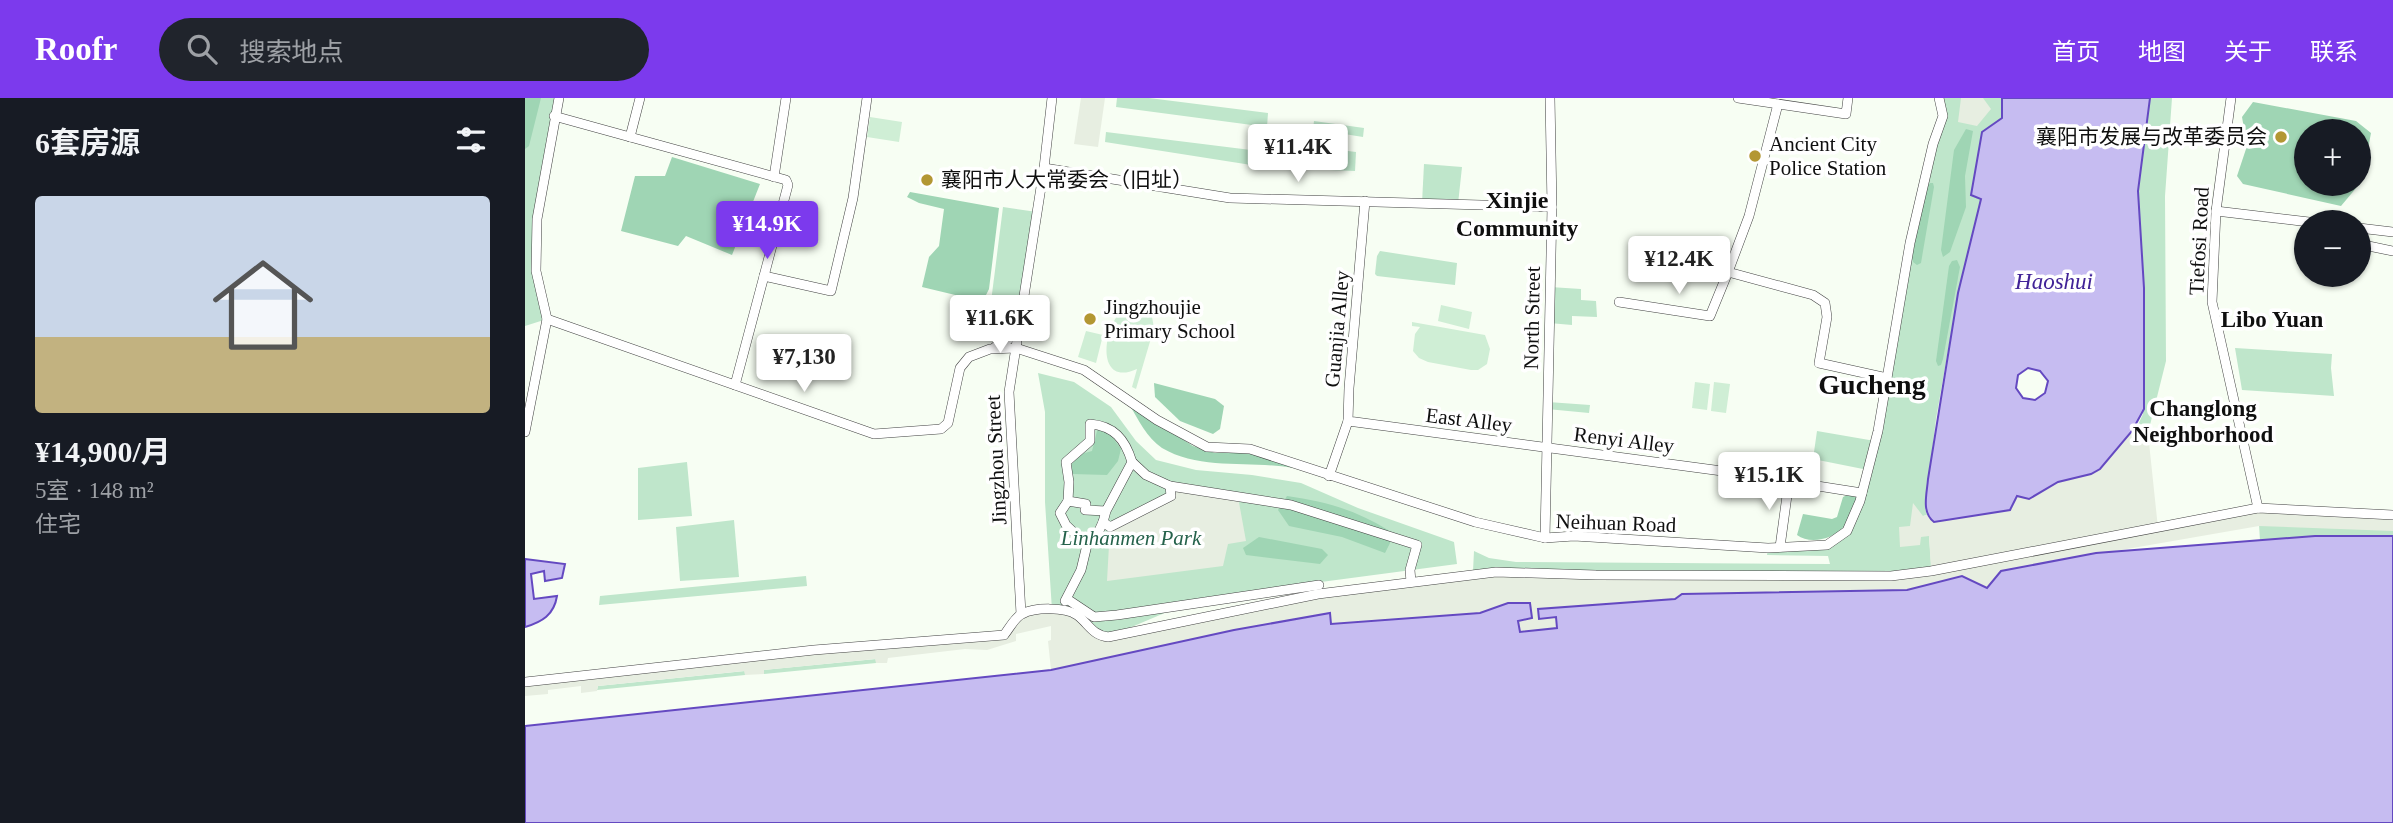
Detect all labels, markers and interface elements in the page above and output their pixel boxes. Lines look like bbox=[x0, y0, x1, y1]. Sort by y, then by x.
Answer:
search box bbox=[159, 18, 649, 81]
icon: search bbox=[183, 30, 221, 68]
text: Roofr bbox=[35, 31, 117, 67]
text: 搜索地点 bbox=[239, 38, 343, 67]
text: 首页 bbox=[2052, 39, 2100, 65]
text: 地图 bbox=[2138, 39, 2186, 65]
text: 关于 bbox=[2224, 39, 2272, 65]
text: 联系 bbox=[2310, 39, 2358, 65]
map controls bbox=[2294, 119, 2371, 287]
button: + bbox=[2294, 119, 2371, 196]
icon: filters bbox=[452, 121, 490, 159]
pin: ¥11.4K bbox=[1241, 125, 1355, 184]
place label: 襄阳市发展与改革委员会 bbox=[2036, 125, 2267, 149]
text: 6套房源 bbox=[35, 126, 140, 159]
marker: 襄阳市发展与改革委员会 bbox=[2273, 129, 2289, 145]
place label: Ancient City Police Station bbox=[1769, 132, 1887, 180]
text: ¥11.4K bbox=[1264, 134, 1332, 159]
marker: Ancient City Police Station bbox=[1747, 148, 1763, 164]
place label: 襄阳市人大常委会（旧址） bbox=[941, 168, 1193, 192]
marker: 襄阳市人大常委会（旧址） bbox=[919, 172, 935, 188]
street label: Tiefosi Road bbox=[2184, 186, 2214, 296]
district label: Xinjie Community bbox=[1456, 187, 1578, 241]
pin: ¥14.9K bbox=[710, 202, 824, 261]
button: − bbox=[2294, 210, 2371, 287]
text: ¥14.9K bbox=[732, 211, 802, 236]
pin: ¥12.4K bbox=[1622, 236, 1736, 296]
icon: home bbox=[200, 242, 326, 368]
text: ¥12.4K bbox=[1644, 246, 1714, 271]
street label: North Street bbox=[1519, 266, 1545, 370]
street label: Guanjia Alley bbox=[1320, 269, 1354, 388]
water label: Haoshui bbox=[2014, 269, 2093, 294]
place label: Jingzhoujie Primary School bbox=[1104, 295, 1235, 343]
pin: ¥11.6K bbox=[943, 296, 1057, 355]
text: ¥11.6K bbox=[966, 305, 1034, 330]
district label: Libo Yuan bbox=[2221, 307, 2323, 332]
marker: Jingzhoujie Primary School bbox=[1082, 311, 1098, 327]
pin: ¥7,130 bbox=[747, 334, 861, 394]
text: ¥7,130 bbox=[772, 344, 836, 369]
district label: Gucheng bbox=[1818, 369, 1926, 400]
street label: Jingzhou Street bbox=[981, 394, 1011, 526]
district label: Changlong Neighborhood bbox=[2133, 396, 2273, 447]
street label: East Alley bbox=[1424, 403, 1514, 437]
street label: Renyi Alley bbox=[1572, 422, 1676, 458]
text: ¥14,900/月 bbox=[35, 435, 171, 468]
pin: ¥15.1K bbox=[1712, 452, 1826, 512]
text: ¥15.1K bbox=[1734, 462, 1804, 487]
text: 5室 · 148 m² bbox=[35, 478, 154, 503]
street label: Neihuan Road bbox=[1555, 509, 1677, 537]
text: 住宅 bbox=[35, 512, 81, 537]
park label: Linhanmen Park bbox=[1060, 526, 1202, 550]

